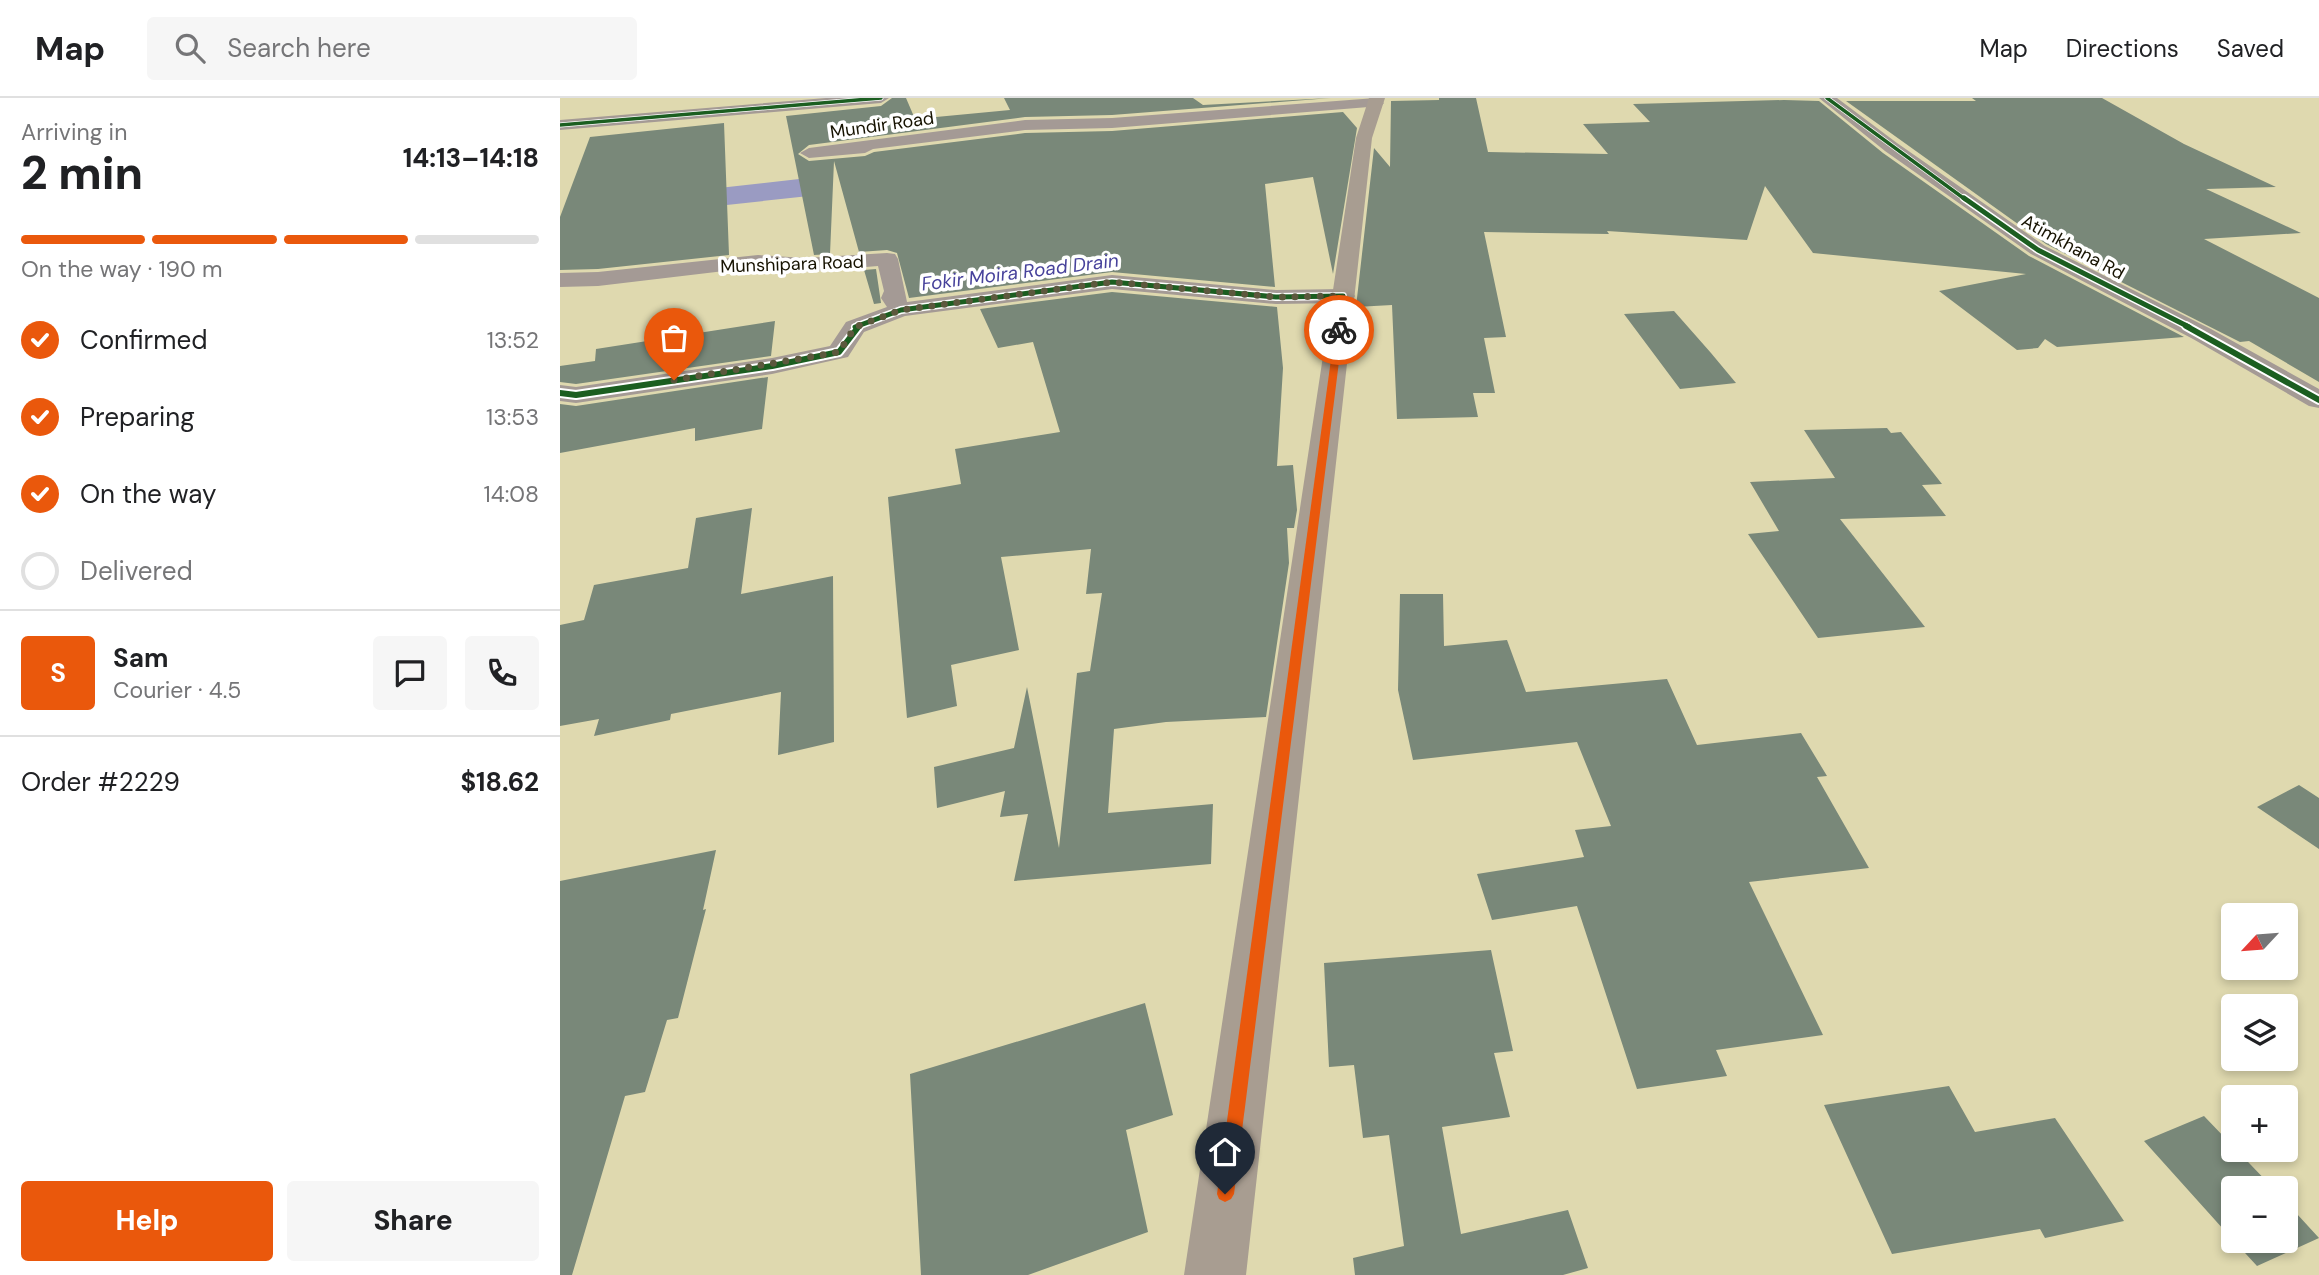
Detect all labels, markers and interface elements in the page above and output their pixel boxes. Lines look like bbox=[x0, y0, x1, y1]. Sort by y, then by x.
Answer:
search box bbox=[147, 17, 637, 80]
text: Map bbox=[35, 27, 105, 70]
icon: search bbox=[171, 29, 209, 67]
text: Search here bbox=[227, 31, 371, 65]
text: Map bbox=[1980, 33, 2028, 64]
text: Directions bbox=[2066, 33, 2179, 64]
text: Saved bbox=[2217, 33, 2284, 64]
street label: Mundir Road bbox=[828, 106, 936, 144]
text: Arriving in bbox=[21, 117, 127, 147]
text: 14:13–14:18 bbox=[403, 141, 539, 175]
text: 2 min bbox=[21, 143, 143, 203]
street label: Atimkhana Rd bbox=[2017, 209, 2129, 285]
water label: Fokir Moira Road Drain bbox=[920, 247, 1120, 297]
street label: Munshipara Road bbox=[720, 249, 864, 279]
text: On the way · 190 m bbox=[21, 254, 222, 284]
courier bbox=[1304, 295, 1374, 365]
pin bbox=[644, 308, 704, 380]
icon: bike bbox=[1320, 311, 1358, 349]
icon: bag bbox=[655, 319, 693, 357]
icon: check bbox=[21, 321, 59, 359]
text: Confirmed bbox=[80, 323, 207, 357]
text: 13:52 bbox=[487, 325, 539, 355]
icon: check bbox=[21, 398, 59, 436]
text: Preparing bbox=[80, 400, 195, 434]
text: 13:53 bbox=[486, 402, 539, 432]
icon: check bbox=[21, 475, 59, 513]
text: On the way bbox=[80, 477, 216, 511]
text: 14:08 bbox=[484, 479, 539, 509]
text: Delivered bbox=[80, 554, 193, 588]
button: chat bbox=[373, 636, 447, 710]
button: phone bbox=[465, 636, 539, 710]
text: Sam bbox=[113, 641, 168, 675]
text: S bbox=[50, 656, 66, 690]
text: Courier · 4.5 bbox=[113, 675, 241, 705]
text: Order #2229 bbox=[21, 765, 180, 799]
text: $18.62 bbox=[460, 765, 539, 799]
north arrow bbox=[2221, 903, 2298, 980]
map controls bbox=[2221, 903, 2298, 1253]
button: layers bbox=[2221, 994, 2298, 1071]
button: + bbox=[2221, 1085, 2298, 1162]
pin bbox=[1195, 1122, 1255, 1194]
icon: home bbox=[1206, 1133, 1244, 1171]
button: − bbox=[2221, 1176, 2298, 1253]
button: Help bbox=[21, 1181, 273, 1261]
button: Share bbox=[287, 1181, 539, 1261]

